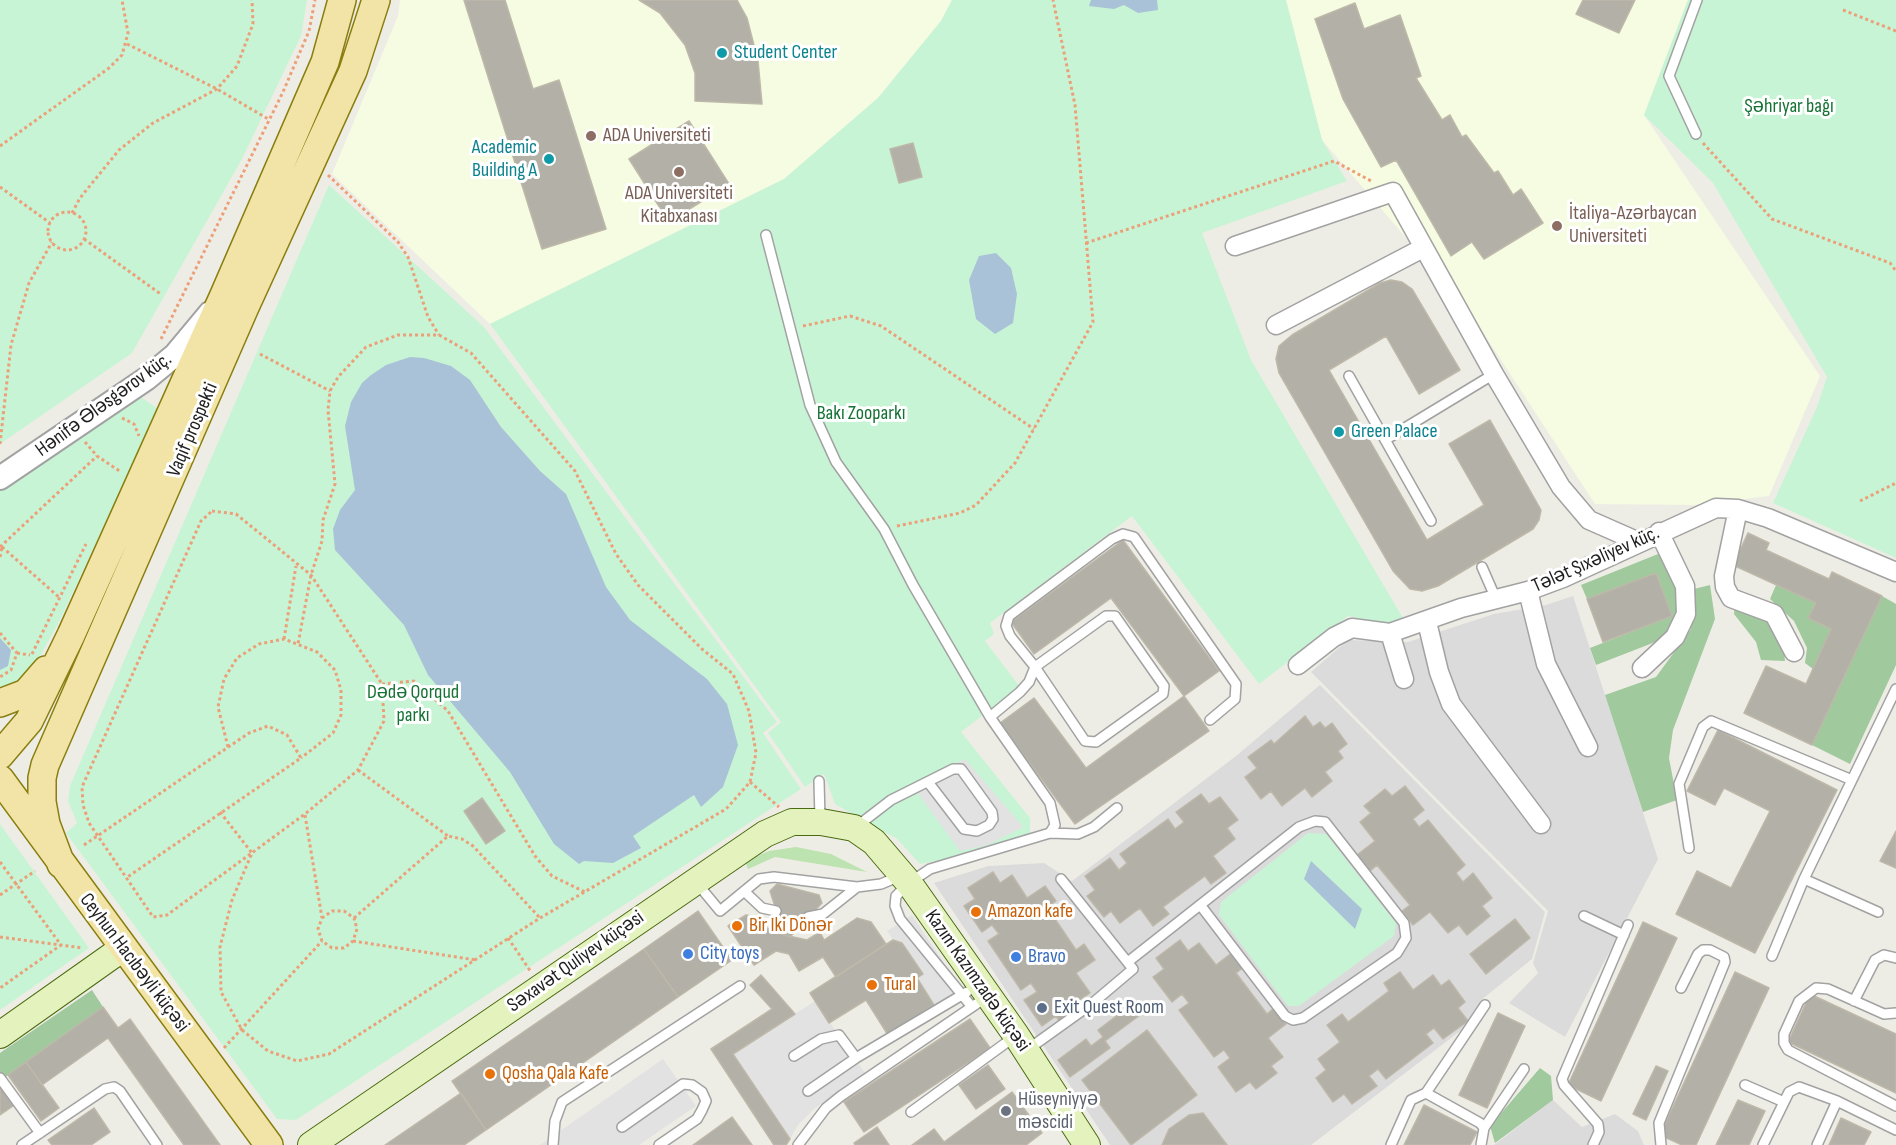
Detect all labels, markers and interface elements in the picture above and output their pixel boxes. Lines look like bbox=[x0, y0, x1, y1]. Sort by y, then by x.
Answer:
place label: Student Center bbox=[734, 41, 837, 65]
marker: Student Center bbox=[715, 46, 729, 60]
park label: Şəhriyar bağı bbox=[1744, 95, 1834, 119]
place label: ADA Universiteti bbox=[603, 124, 711, 148]
marker: ADA Universiteti bbox=[584, 129, 598, 143]
place label: Academic Building A bbox=[472, 136, 537, 183]
marker: Academic Building A bbox=[542, 152, 556, 166]
marker: ADA Universiteti Kitabxanası bbox=[672, 165, 686, 179]
place label: ADA Universiteti Kitabxanası bbox=[625, 182, 733, 229]
place label: İtaliya-Azərbaycan Universiteti bbox=[1569, 202, 1697, 249]
marker: İtaliya-Azərbaycan Universiteti bbox=[1550, 219, 1564, 233]
street label: Hənifə Ələsgərov küç. bbox=[31, 348, 177, 462]
street label: Vaqif prospekti bbox=[162, 379, 224, 481]
park label: Bakı Zooparkı bbox=[817, 402, 905, 426]
place label: Green Palace bbox=[1351, 420, 1438, 444]
marker: Green Palace bbox=[1332, 425, 1346, 439]
street label: Tələt Şıxəliyev küç. bbox=[1529, 521, 1663, 599]
park label: Dədə Qorqud parkı bbox=[367, 681, 459, 728]
street label: Ceyhun Hacıbəyli küçəsi bbox=[74, 889, 194, 1037]
place label: Amazon kafe bbox=[988, 900, 1073, 924]
marker: Amazon kafe bbox=[969, 905, 983, 919]
street label: Səxavət Quliyev küçəsi bbox=[503, 906, 649, 1018]
street label: Kazım Kazımzadə küçəsi bbox=[919, 906, 1035, 1056]
place label: Bir Iki Dönər bbox=[749, 914, 833, 938]
marker: Bir Iki Dönər bbox=[730, 919, 744, 933]
place label: City toys bbox=[700, 942, 759, 966]
place label: Bravo bbox=[1028, 945, 1066, 969]
marker: City toys bbox=[681, 947, 695, 961]
marker: Bravo bbox=[1009, 950, 1023, 964]
place label: Tural bbox=[884, 973, 916, 997]
marker: Tural bbox=[865, 978, 879, 992]
place label: Exit Quest Room bbox=[1054, 996, 1164, 1020]
marker: Exit Quest Room bbox=[1035, 1001, 1049, 1015]
place label: Qosha Qala Kafe bbox=[502, 1062, 609, 1086]
marker: Qosha Qala Kafe bbox=[483, 1067, 497, 1081]
place label: Hüseyniyyə məscidi bbox=[1018, 1088, 1098, 1135]
marker: Hüseyniyyə məscidi bbox=[999, 1104, 1013, 1118]

